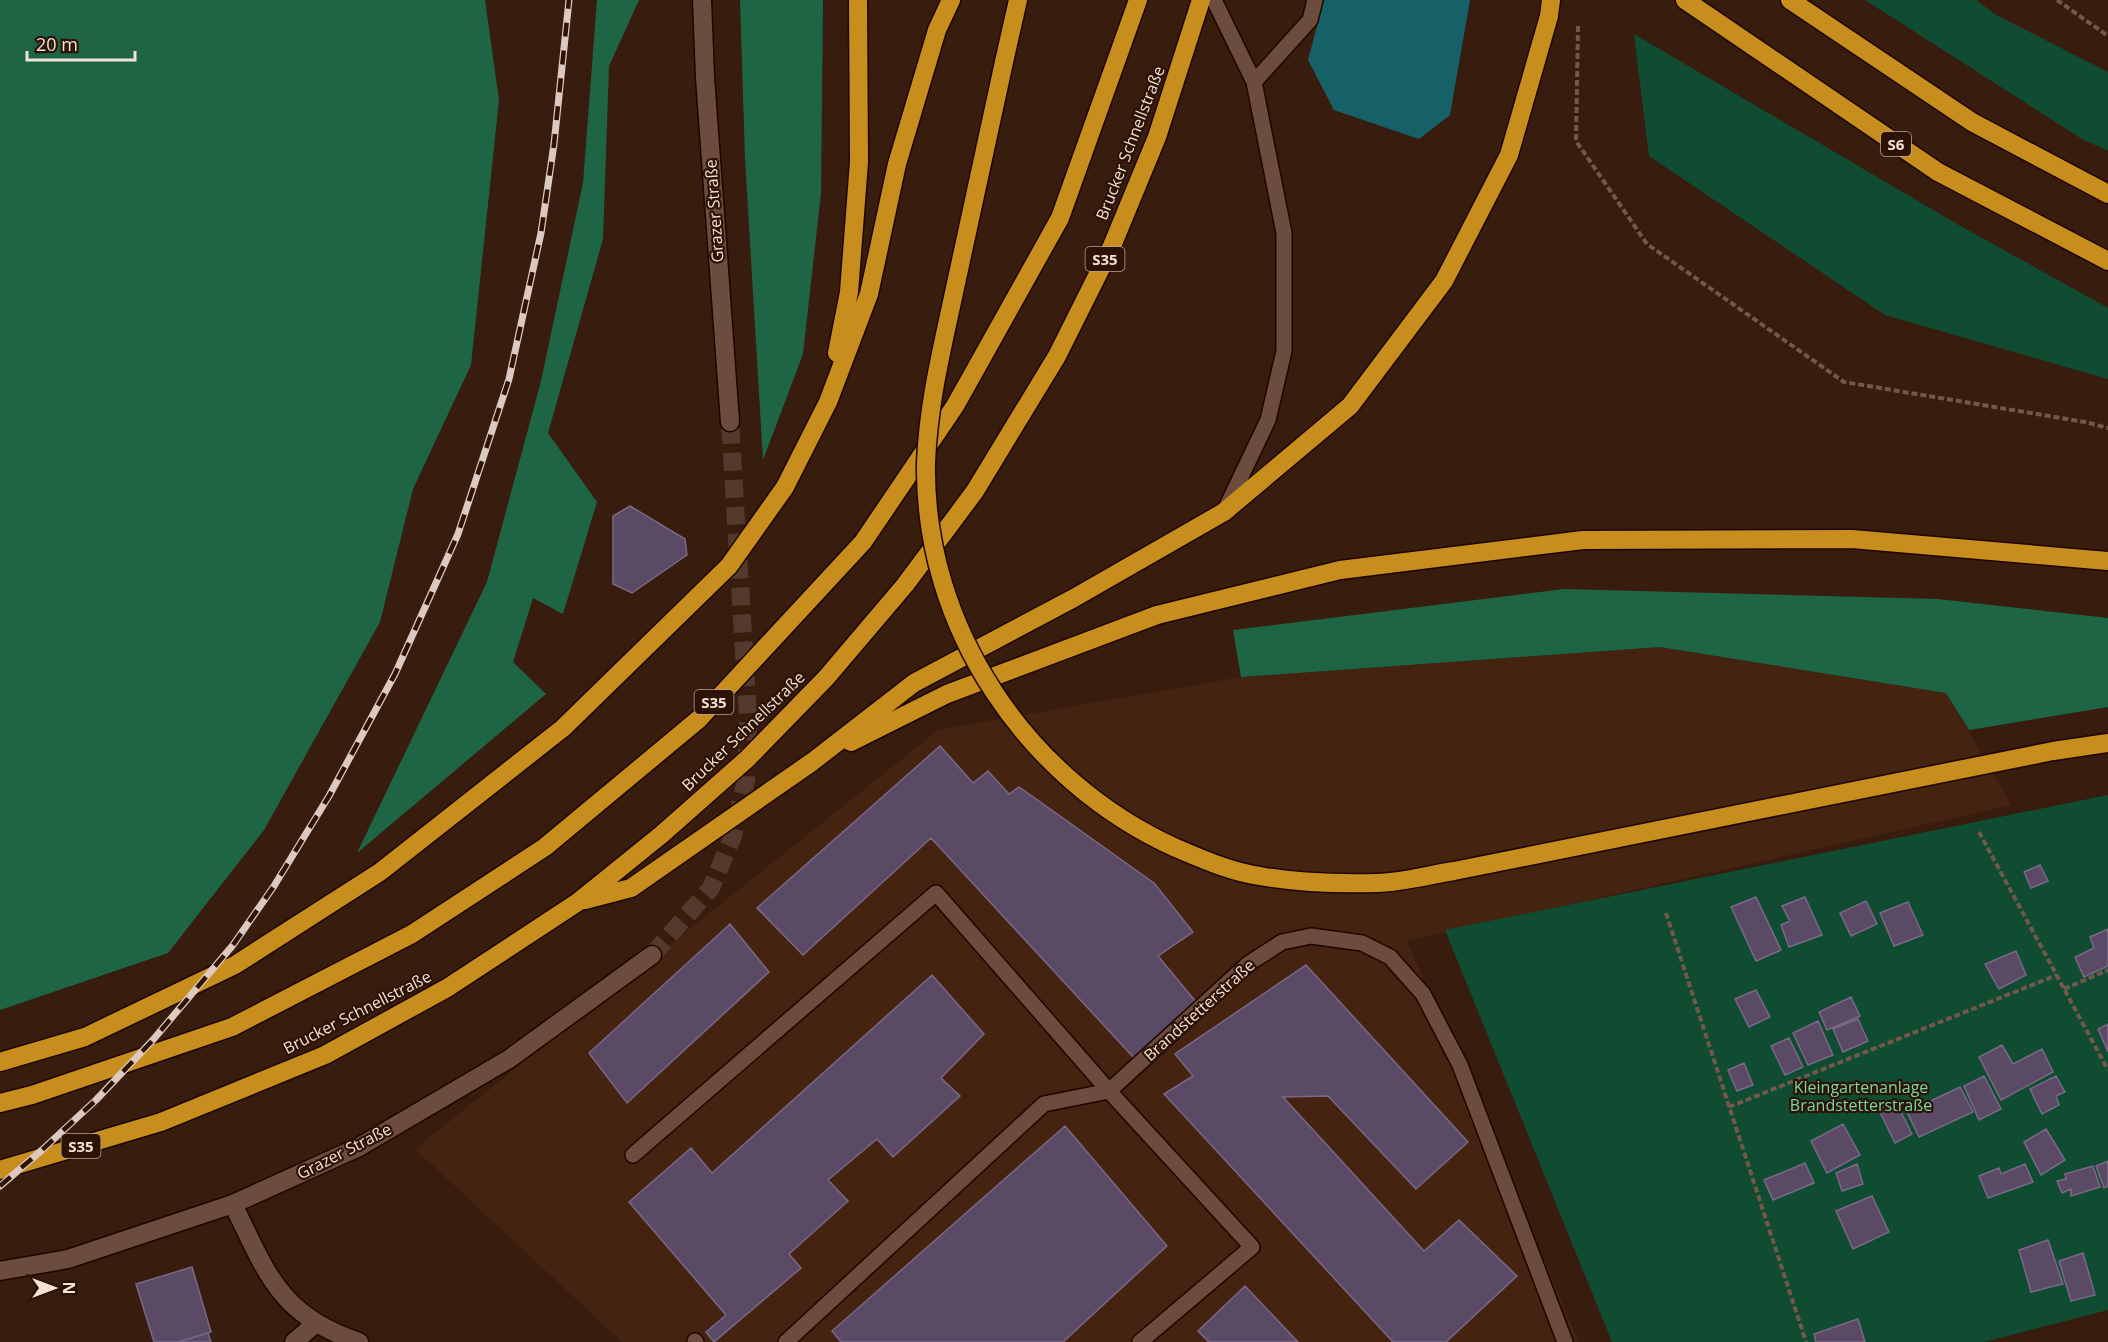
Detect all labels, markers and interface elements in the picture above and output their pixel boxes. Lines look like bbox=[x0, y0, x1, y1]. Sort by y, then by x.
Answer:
scale bar bbox=[27, 24, 135, 62]
text: 20 m bbox=[36, 32, 78, 56]
street label: Brucker Schnellstraße bbox=[1090, 63, 1170, 223]
road number: S6 bbox=[1881, 132, 1911, 156]
street label: Grazer Straße bbox=[699, 159, 729, 263]
road number: S35 bbox=[1086, 247, 1124, 271]
street label: Brucker Schnellstraße bbox=[677, 666, 809, 796]
road number: S35 bbox=[694, 690, 734, 714]
street label: Brandstetterstraße bbox=[1139, 954, 1259, 1066]
street label: Brucker Schnellstraße bbox=[279, 965, 435, 1059]
park label: Kleingartenanlage Brandstetterstraße bbox=[1790, 1076, 1932, 1116]
street label: Grazer Straße bbox=[293, 1118, 395, 1184]
road number: S35 bbox=[62, 1134, 100, 1158]
north arrow bbox=[24, 1258, 84, 1318]
text: N bbox=[58, 1281, 80, 1295]

